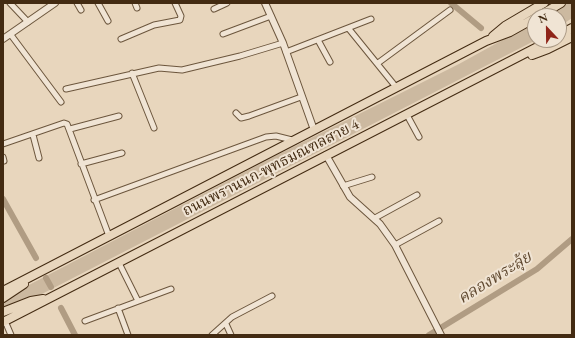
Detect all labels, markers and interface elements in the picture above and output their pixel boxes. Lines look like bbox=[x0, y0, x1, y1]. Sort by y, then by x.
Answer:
north arrow bbox=[527, 8, 567, 48]
text: N bbox=[536, 10, 550, 26]
street label: ถนนพรานนก-พุทธมณฑลสาย 4 bbox=[180, 116, 362, 220]
water label: คลองพระลุ้ย bbox=[455, 248, 535, 308]

